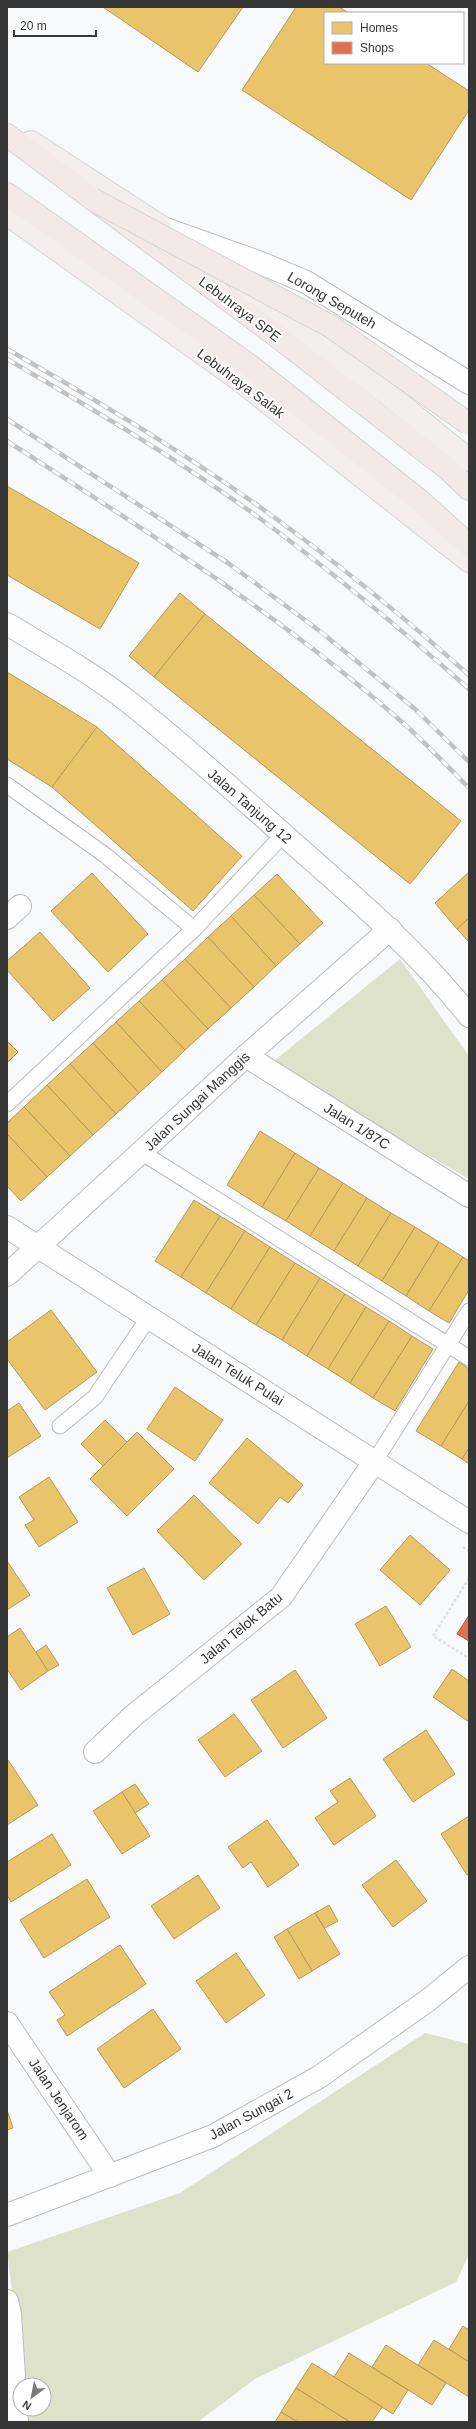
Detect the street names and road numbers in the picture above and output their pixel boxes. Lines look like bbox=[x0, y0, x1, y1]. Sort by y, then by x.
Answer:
street label: Lorong Seputeh bbox=[285, 268, 379, 332]
street label: Lebuhraya SPE bbox=[196, 273, 284, 345]
street label: Lebuhraya Salak bbox=[194, 345, 289, 422]
street label: Jalan Tanjung 12 bbox=[205, 765, 295, 847]
street label: Jalan Sungai Manggis bbox=[141, 1048, 253, 1154]
street label: Jalan 1/87C bbox=[321, 1099, 393, 1153]
street label: Jalan Teluk Pulai bbox=[189, 1339, 287, 1409]
street label: Jalan Telok Batu bbox=[197, 1589, 285, 1667]
street label: Jalan Jenjarom bbox=[26, 2055, 92, 2143]
street label: Jalan Sungai 2 bbox=[206, 2085, 296, 2143]

